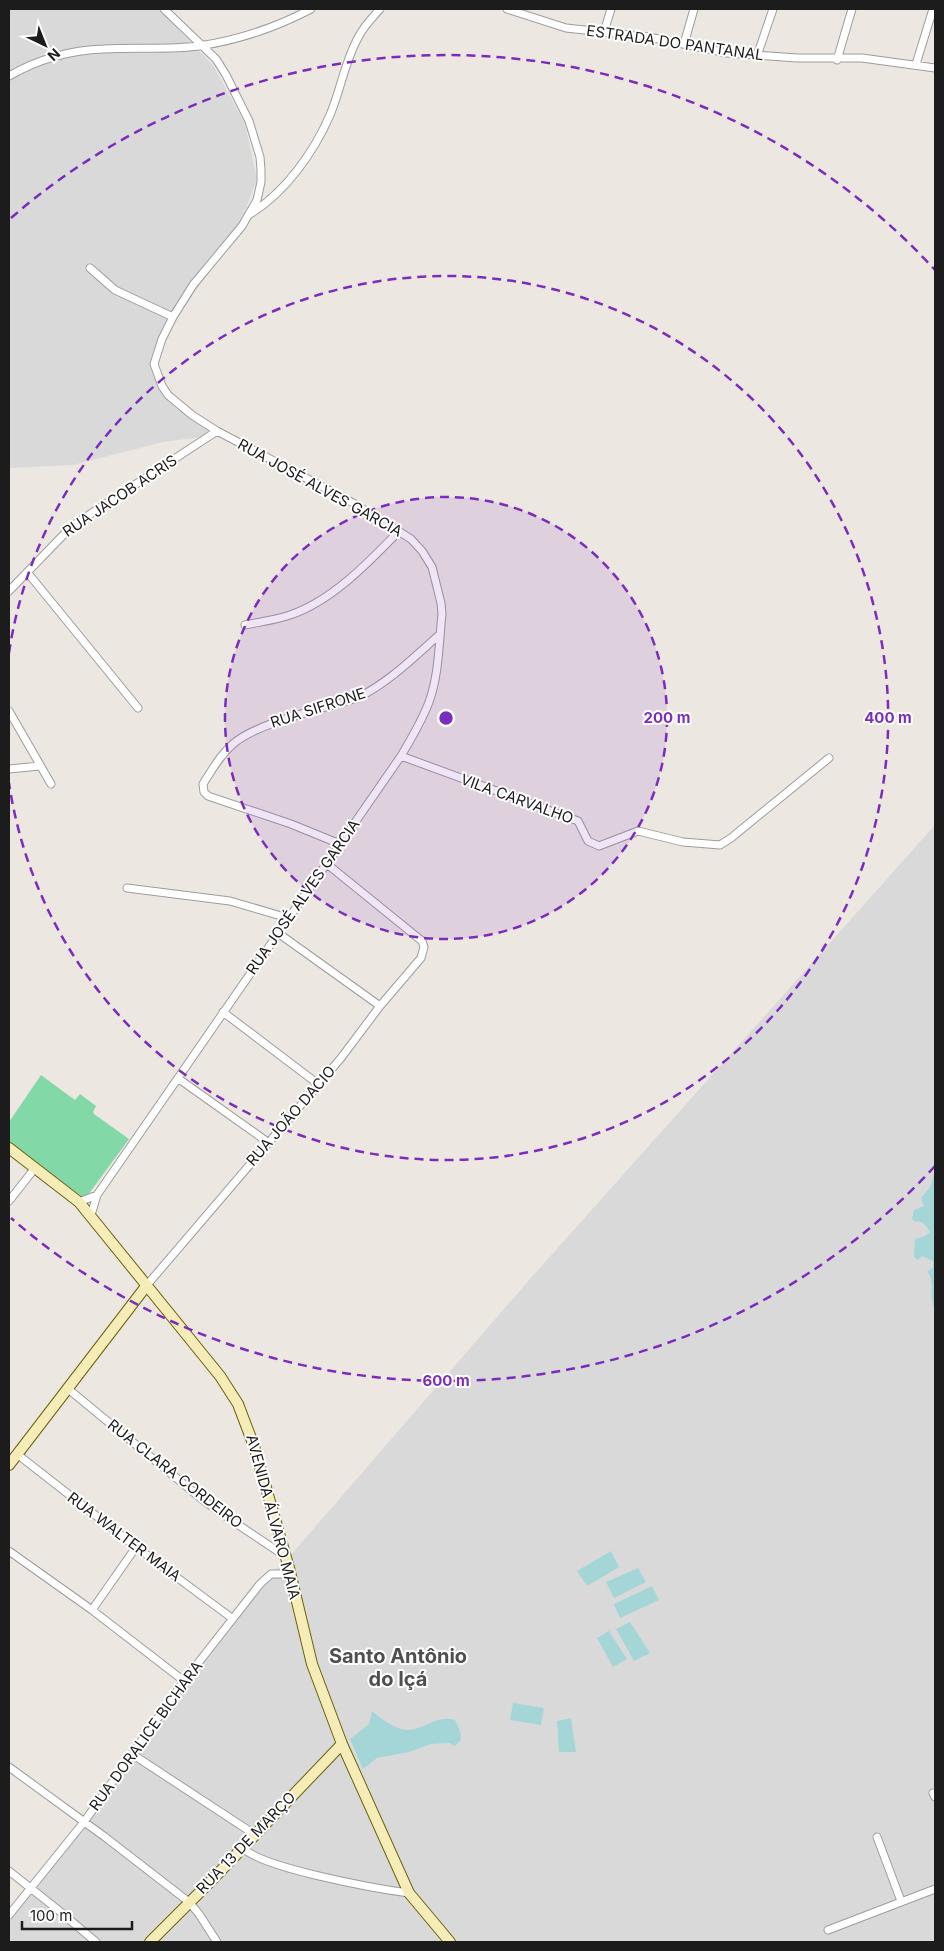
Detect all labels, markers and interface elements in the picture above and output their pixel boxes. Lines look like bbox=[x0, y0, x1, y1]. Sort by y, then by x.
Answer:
north arrow bbox=[20, 20, 70, 70]
street label: ESTRADA DO PANTANAL bbox=[585, 21, 765, 64]
text: N bbox=[45, 45, 64, 65]
street label: RUA JOSÉ ALVES GARCIA bbox=[235, 434, 406, 541]
street label: RUA JACOB ACRIS bbox=[59, 450, 180, 541]
street label: RUA SIFRONE bbox=[268, 683, 368, 732]
text: 200 m bbox=[644, 708, 690, 727]
text: 400 m bbox=[864, 708, 912, 727]
centre of rings bbox=[437, 709, 455, 727]
street label: VILA CARVALHO bbox=[458, 769, 576, 828]
street label: RUA JOSÉ ALVES GARCIA bbox=[242, 815, 363, 978]
street label: RUA JOÃO DACIO bbox=[242, 1062, 339, 1170]
text: 600 m bbox=[422, 1371, 470, 1390]
street label: RUA CLARA CORDEIRO bbox=[104, 1415, 247, 1532]
street label: AVENIDA ÁLVARO MAIA bbox=[242, 1432, 305, 1601]
street label: RUA WALTER MAIA bbox=[64, 1488, 185, 1585]
district label: Santo Antônio do Içá bbox=[329, 1644, 467, 1691]
street label: RUA DORALICE BICHARA bbox=[85, 1657, 206, 1814]
street label: RUA 13 DE MARÇO bbox=[192, 1788, 299, 1898]
scale bar bbox=[22, 1898, 132, 1930]
text: 100 m bbox=[30, 1906, 72, 1925]

